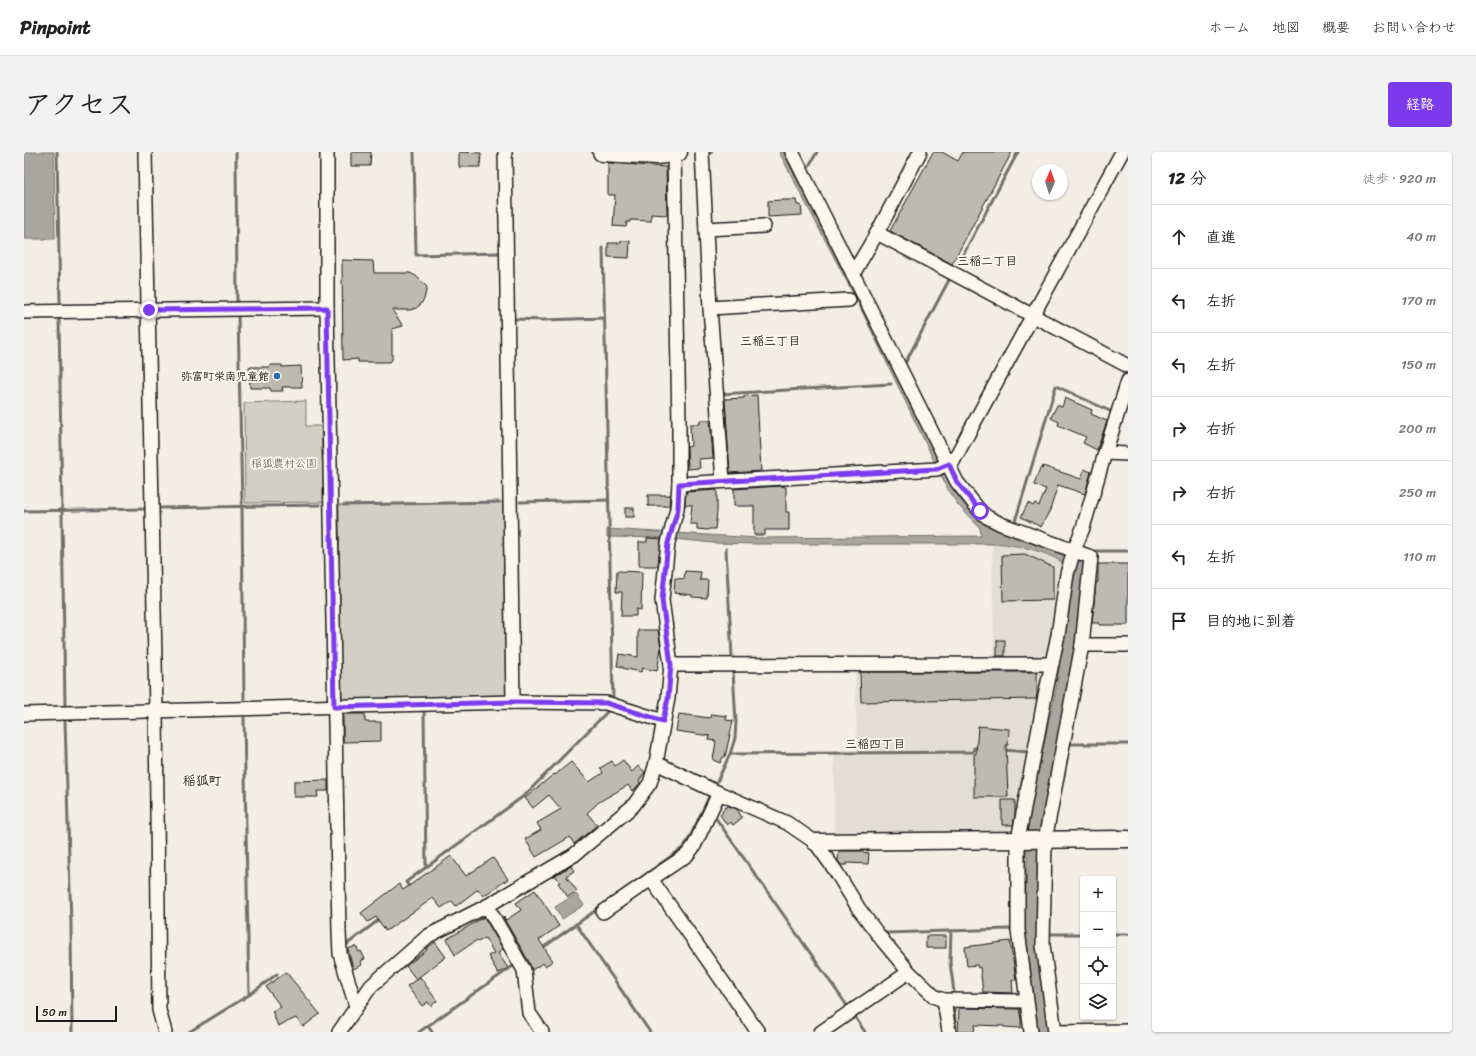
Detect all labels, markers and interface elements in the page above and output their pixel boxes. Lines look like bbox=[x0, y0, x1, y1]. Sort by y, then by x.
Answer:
text: Pinpoint bbox=[20, 11, 91, 44]
text: ホーム bbox=[1209, 15, 1250, 40]
text: 地図 bbox=[1272, 15, 1300, 40]
text: 概要 bbox=[1322, 15, 1350, 40]
text: お問い合わせ bbox=[1372, 15, 1456, 40]
text: アクセス bbox=[24, 80, 134, 129]
button: 経路 bbox=[1388, 82, 1452, 127]
text: 12 分 bbox=[1168, 163, 1207, 193]
north arrow bbox=[1032, 164, 1068, 200]
text: 徒歩 · 920 m bbox=[1363, 167, 1436, 190]
text: 直進 bbox=[1206, 224, 1236, 250]
text: 40 m bbox=[1406, 225, 1436, 248]
icon: ahead bbox=[1168, 226, 1190, 248]
district label: 三稲二丁目 bbox=[957, 250, 1017, 272]
text: 左折 bbox=[1206, 288, 1236, 314]
text: 170 m bbox=[1401, 289, 1436, 312]
icon: left bbox=[1168, 290, 1190, 312]
route end bbox=[140, 301, 158, 319]
district label: 三稲三丁目 bbox=[740, 330, 800, 352]
text: 左折 bbox=[1206, 352, 1236, 378]
text: 150 m bbox=[1401, 353, 1436, 376]
icon: left bbox=[1168, 354, 1190, 376]
place label: 弥富町栄南児童館 bbox=[181, 367, 269, 386]
marker: 弥富町栄南児童館 bbox=[272, 371, 282, 381]
text: 右折 bbox=[1206, 416, 1236, 442]
text: 200 m bbox=[1399, 417, 1436, 440]
icon: right bbox=[1168, 418, 1190, 440]
park label: 稲狐農村公園 bbox=[251, 454, 317, 473]
text: 右折 bbox=[1206, 480, 1236, 506]
text: 250 m bbox=[1399, 481, 1436, 504]
icon: right bbox=[1168, 482, 1190, 504]
route start bbox=[971, 502, 989, 520]
text: 左折 bbox=[1206, 544, 1236, 570]
text: 110 m bbox=[1403, 545, 1436, 568]
icon: left bbox=[1168, 546, 1190, 568]
text: 目的地に到着 bbox=[1206, 608, 1296, 634]
icon: arrive bbox=[1168, 610, 1190, 632]
district label: 三稲四丁目 bbox=[845, 733, 905, 755]
district label: 稲狐町 bbox=[182, 769, 222, 792]
map controls bbox=[1080, 876, 1116, 1020]
button: + bbox=[1080, 876, 1116, 912]
button: − bbox=[1080, 912, 1116, 948]
button: locate bbox=[1080, 948, 1116, 984]
button: layers bbox=[1080, 984, 1116, 1020]
text: 50 m bbox=[42, 1003, 67, 1022]
scale bar bbox=[36, 1004, 117, 1023]

